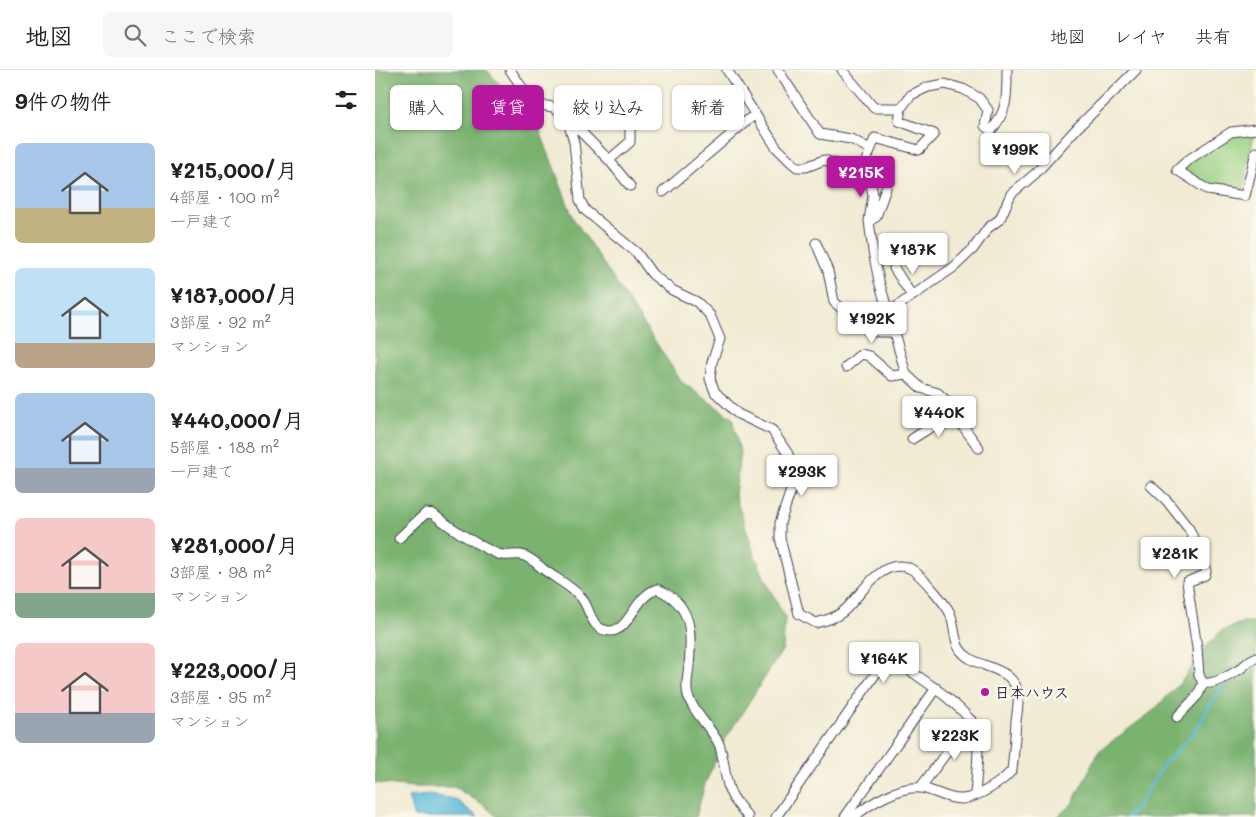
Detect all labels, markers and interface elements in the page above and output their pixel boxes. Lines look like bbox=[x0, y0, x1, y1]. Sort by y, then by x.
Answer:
search box bbox=[103, 12, 453, 57]
text: 地図 bbox=[25, 20, 73, 51]
icon: search bbox=[121, 21, 149, 49]
text: ここで検索 bbox=[161, 23, 256, 48]
text: 地図 bbox=[1050, 24, 1086, 48]
text: レイヤ bbox=[1114, 24, 1167, 48]
text: 共有 bbox=[1195, 24, 1231, 48]
chip: 購入 bbox=[390, 85, 462, 130]
chip: 賃貸 bbox=[472, 85, 544, 130]
chip: 絞り込み bbox=[554, 85, 662, 130]
chip: 新着 bbox=[672, 85, 744, 130]
icon: filters bbox=[332, 86, 360, 114]
text: 9件の物件 bbox=[15, 87, 112, 114]
pin: ¥199K bbox=[980, 132, 1050, 175]
text: ¥199K bbox=[991, 138, 1039, 159]
text: ¥215,000/月 bbox=[170, 156, 297, 183]
pin: ¥215K bbox=[826, 156, 896, 198]
text: ¥215K bbox=[838, 161, 884, 182]
icon: home bbox=[55, 163, 115, 223]
text: 4部屋 · 100 m² bbox=[170, 186, 279, 207]
text: 一戸建て bbox=[170, 210, 234, 231]
pin: ¥187K bbox=[878, 232, 948, 275]
text: ¥187K bbox=[890, 238, 936, 259]
text: ¥187,000/月 bbox=[170, 281, 298, 308]
icon: home bbox=[55, 288, 115, 348]
pin: ¥192K bbox=[837, 302, 907, 344]
text: ¥192K bbox=[849, 307, 895, 328]
text: 3部屋 · 92 m² bbox=[170, 311, 271, 332]
text: マンション bbox=[170, 335, 249, 356]
pin: ¥440K bbox=[904, 396, 974, 438]
text: ¥440K bbox=[913, 401, 965, 422]
text: ¥440,000/月 bbox=[170, 406, 304, 433]
icon: home bbox=[55, 413, 115, 473]
text: 5部屋 · 188 m² bbox=[170, 436, 279, 457]
pin: ¥293K bbox=[767, 454, 837, 497]
text: 一戸建て bbox=[170, 460, 234, 481]
text: ¥293K bbox=[777, 460, 827, 481]
text: ¥281,000/月 bbox=[170, 531, 298, 558]
pin: ¥281K bbox=[1140, 536, 1210, 579]
icon: home bbox=[55, 538, 115, 598]
text: ¥281K bbox=[1152, 542, 1198, 563]
text: 3部屋 · 98 m² bbox=[170, 561, 272, 582]
text: マンション bbox=[170, 585, 249, 606]
pin: ¥164K bbox=[849, 642, 919, 684]
text: ¥164K bbox=[860, 647, 908, 668]
text: ¥223,000/月 bbox=[170, 656, 300, 683]
icon: home bbox=[55, 663, 115, 723]
place label: 日本ハウス bbox=[995, 682, 1069, 702]
text: 3部屋 · 95 m² bbox=[170, 686, 271, 707]
marker: 日本ハウス bbox=[979, 686, 991, 698]
text: マンション bbox=[170, 710, 249, 731]
pin: ¥223K bbox=[920, 718, 990, 761]
text: ¥223K bbox=[931, 724, 979, 745]

